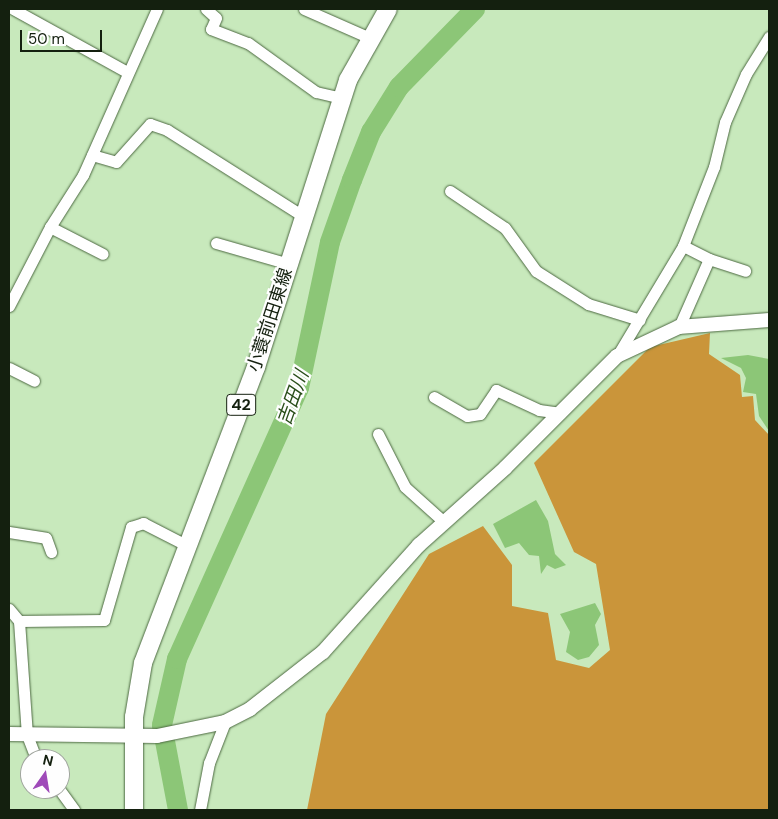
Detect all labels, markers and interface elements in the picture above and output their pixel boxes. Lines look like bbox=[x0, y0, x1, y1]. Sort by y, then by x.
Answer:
scale bar bbox=[22, 20, 105, 52]
text: 50 m bbox=[28, 29, 65, 49]
street label: 小蓑前田東線 bbox=[243, 265, 297, 375]
water label: 吉田川 bbox=[273, 367, 313, 429]
road number: 42 bbox=[226, 392, 256, 418]
north arrow bbox=[20, 749, 70, 799]
text: N bbox=[41, 750, 55, 770]

